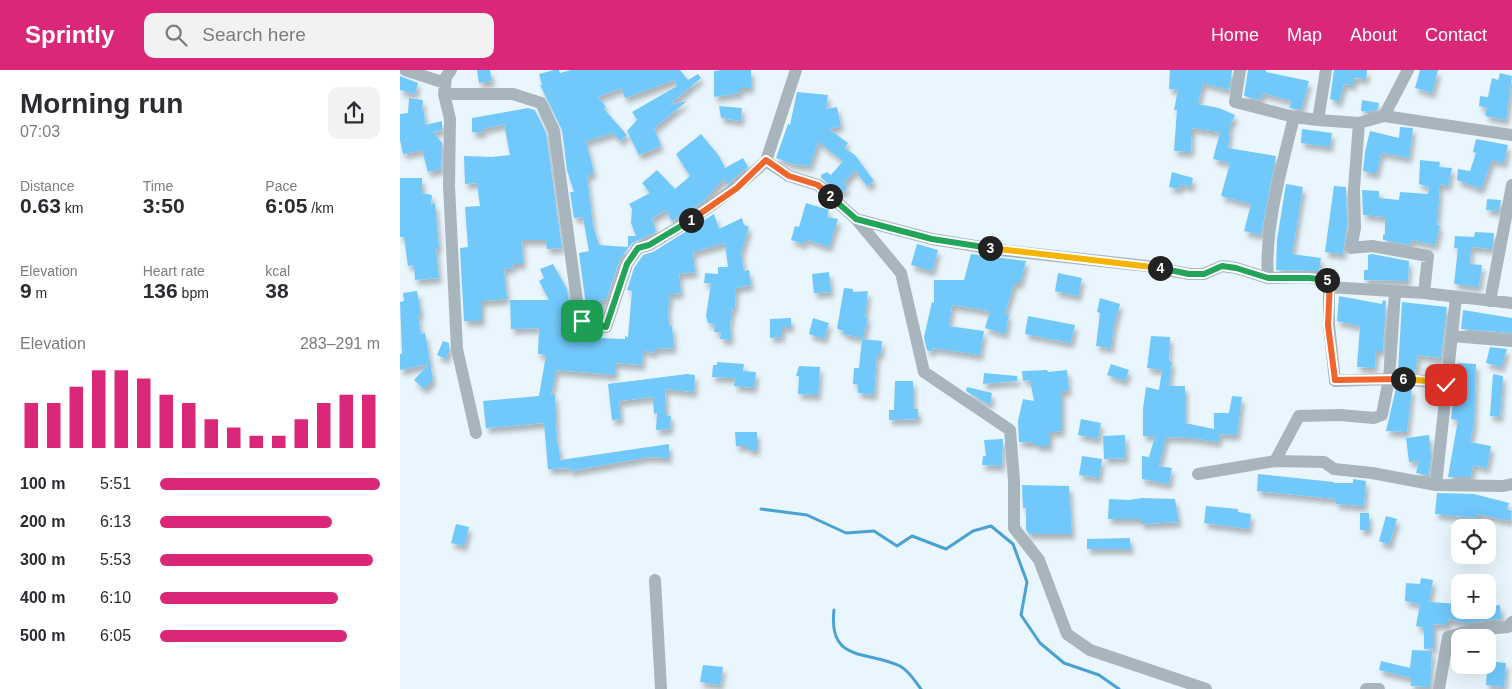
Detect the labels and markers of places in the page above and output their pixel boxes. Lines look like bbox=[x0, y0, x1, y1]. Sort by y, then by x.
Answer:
pin: 2 bbox=[818, 184, 842, 208]
pin: 1 bbox=[678, 208, 704, 232]
pin: 3 bbox=[978, 236, 1002, 260]
pin: 4 bbox=[1148, 256, 1172, 280]
pin: 5 bbox=[1314, 268, 1340, 292]
pin bbox=[561, 300, 603, 342]
pin bbox=[1425, 364, 1467, 406]
pin: 6 bbox=[1390, 366, 1416, 392]

